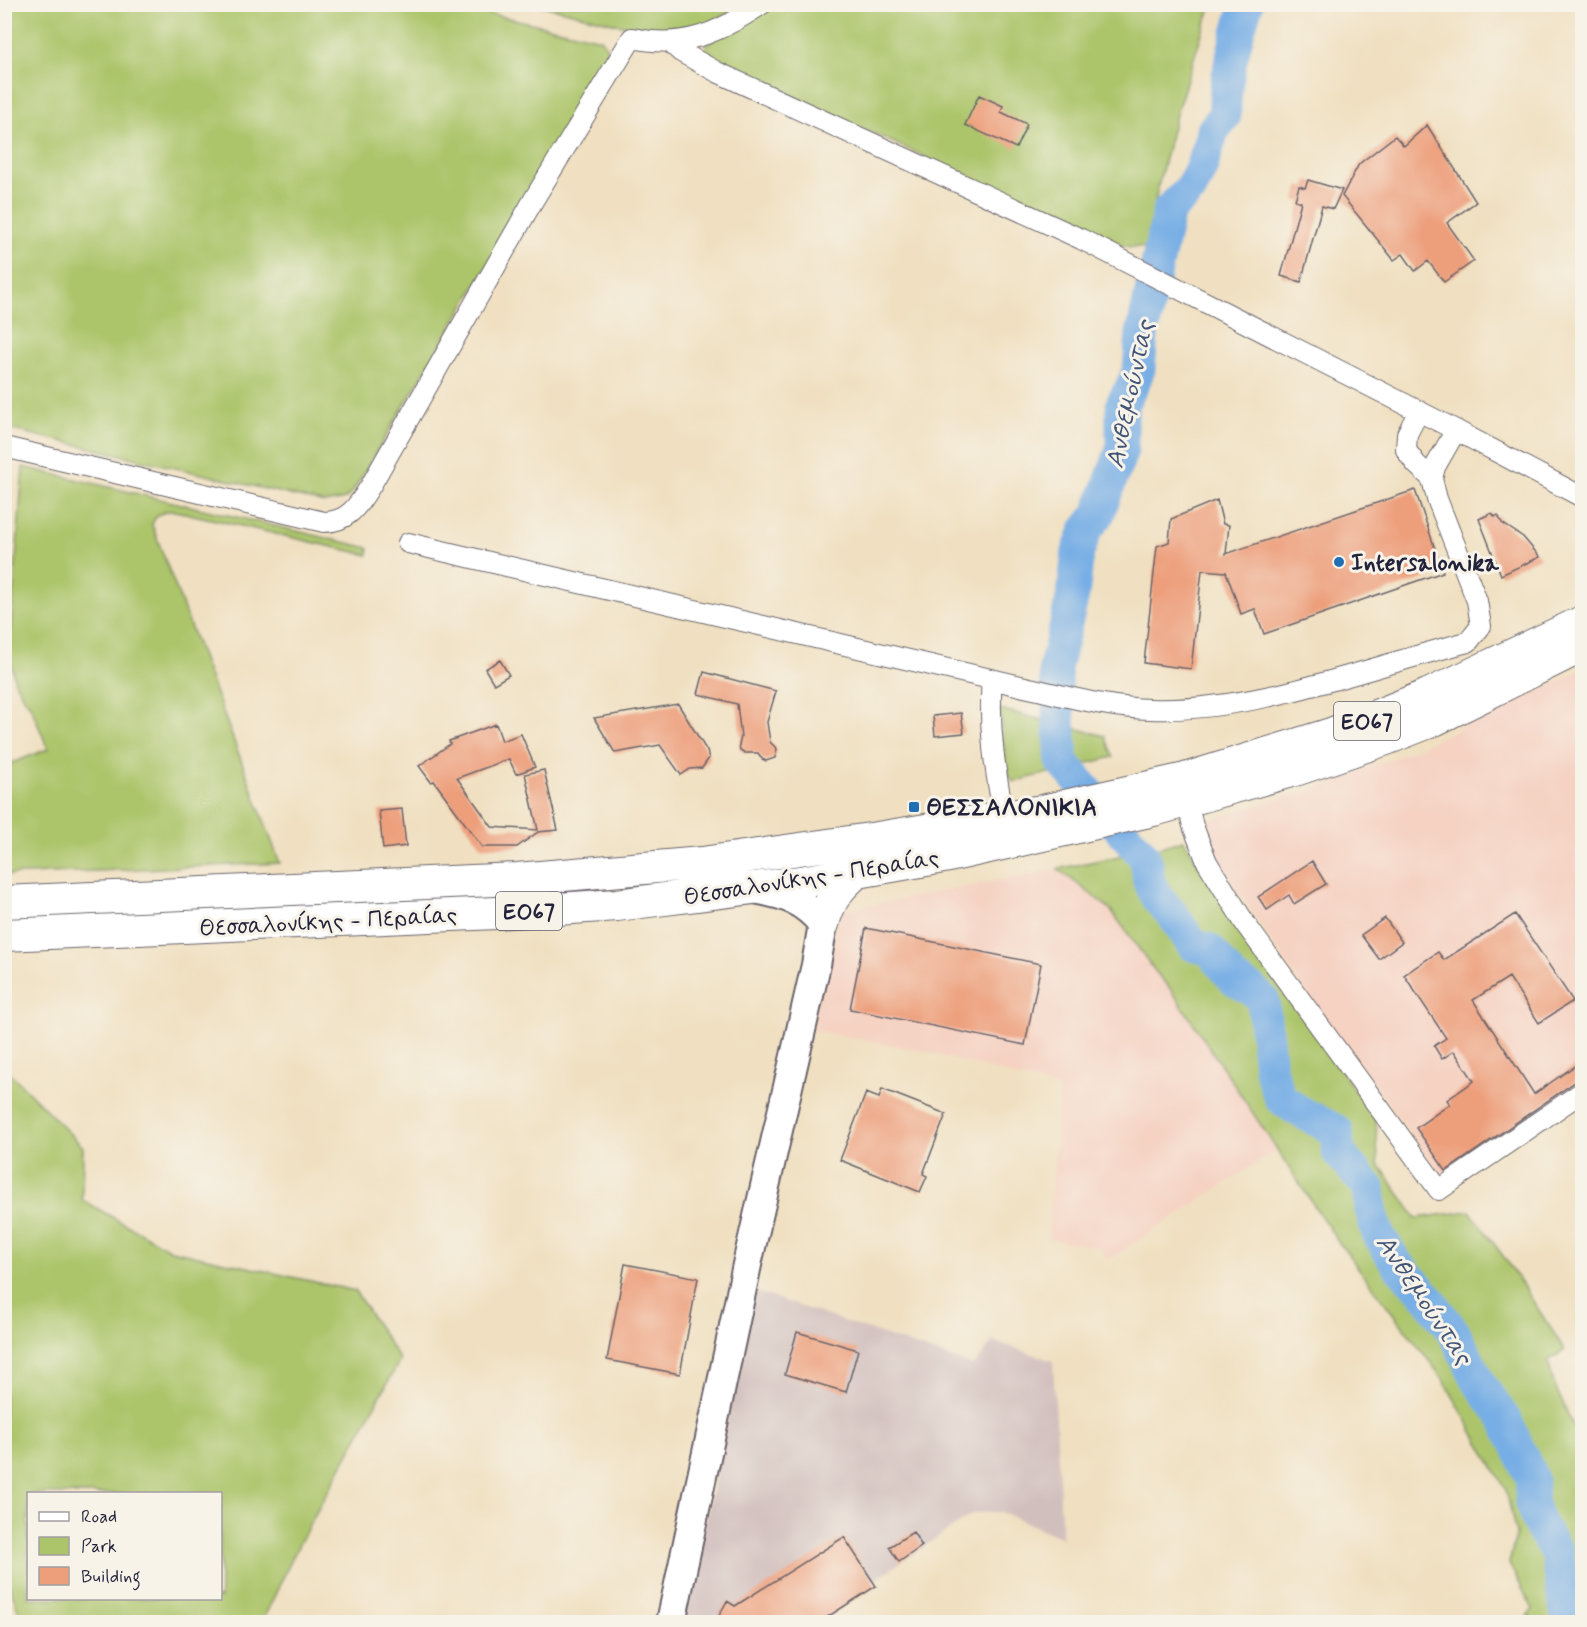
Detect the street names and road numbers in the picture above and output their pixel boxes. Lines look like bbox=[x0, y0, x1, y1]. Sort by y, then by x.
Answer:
road number: ΕΟ67 bbox=[1334, 702, 1400, 740]
street label: Θεσσαλονίκης - Περαίας bbox=[681, 843, 941, 914]
road number: ΕΟ67 bbox=[496, 892, 562, 930]
street label: Θεσσαλονίκης - Περαίας bbox=[198, 900, 458, 945]

